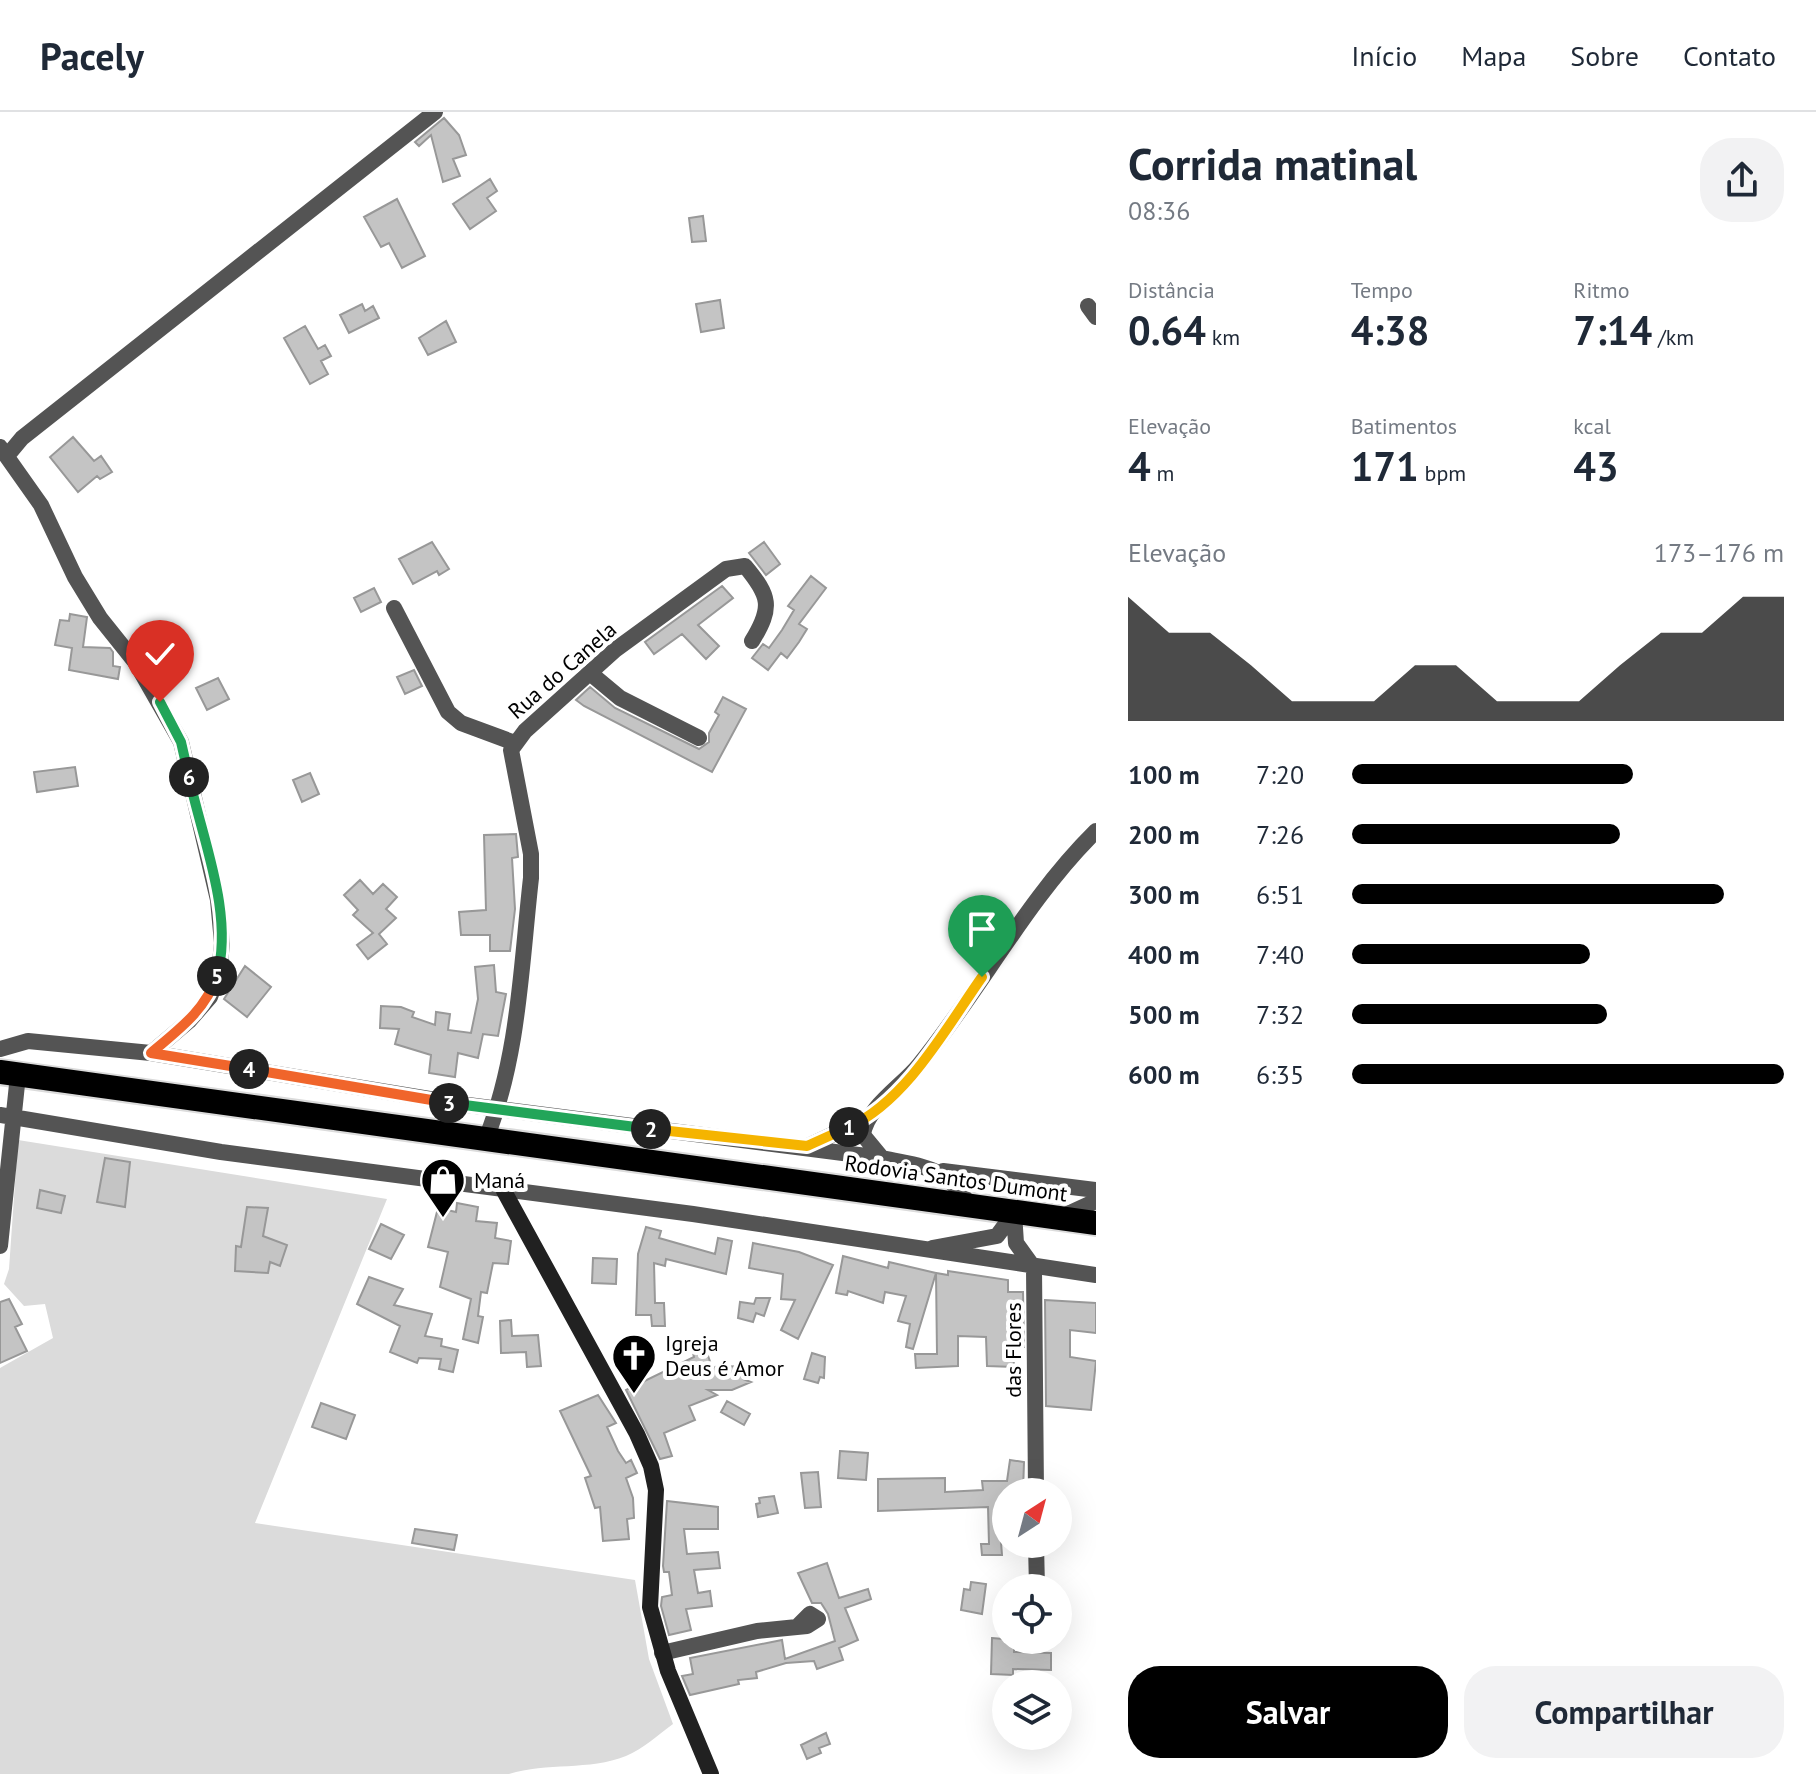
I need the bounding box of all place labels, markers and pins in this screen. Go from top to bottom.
pin [126,620,194,702]
pin: 6 [169,757,209,797]
pin [948,895,1016,977]
pin: 5 [197,956,237,996]
pin: 4 [229,1049,269,1089]
pin: 3 [429,1083,469,1123]
pin: 1 [829,1107,869,1147]
pin: 2 [631,1109,671,1149]
shop icon: Maná [419,1156,467,1219]
place label: Maná [474,1166,525,1194]
place label: Igreja Deus é Amor [665,1329,784,1382]
church icon: Igreja Deus é Amor [610,1332,658,1395]

